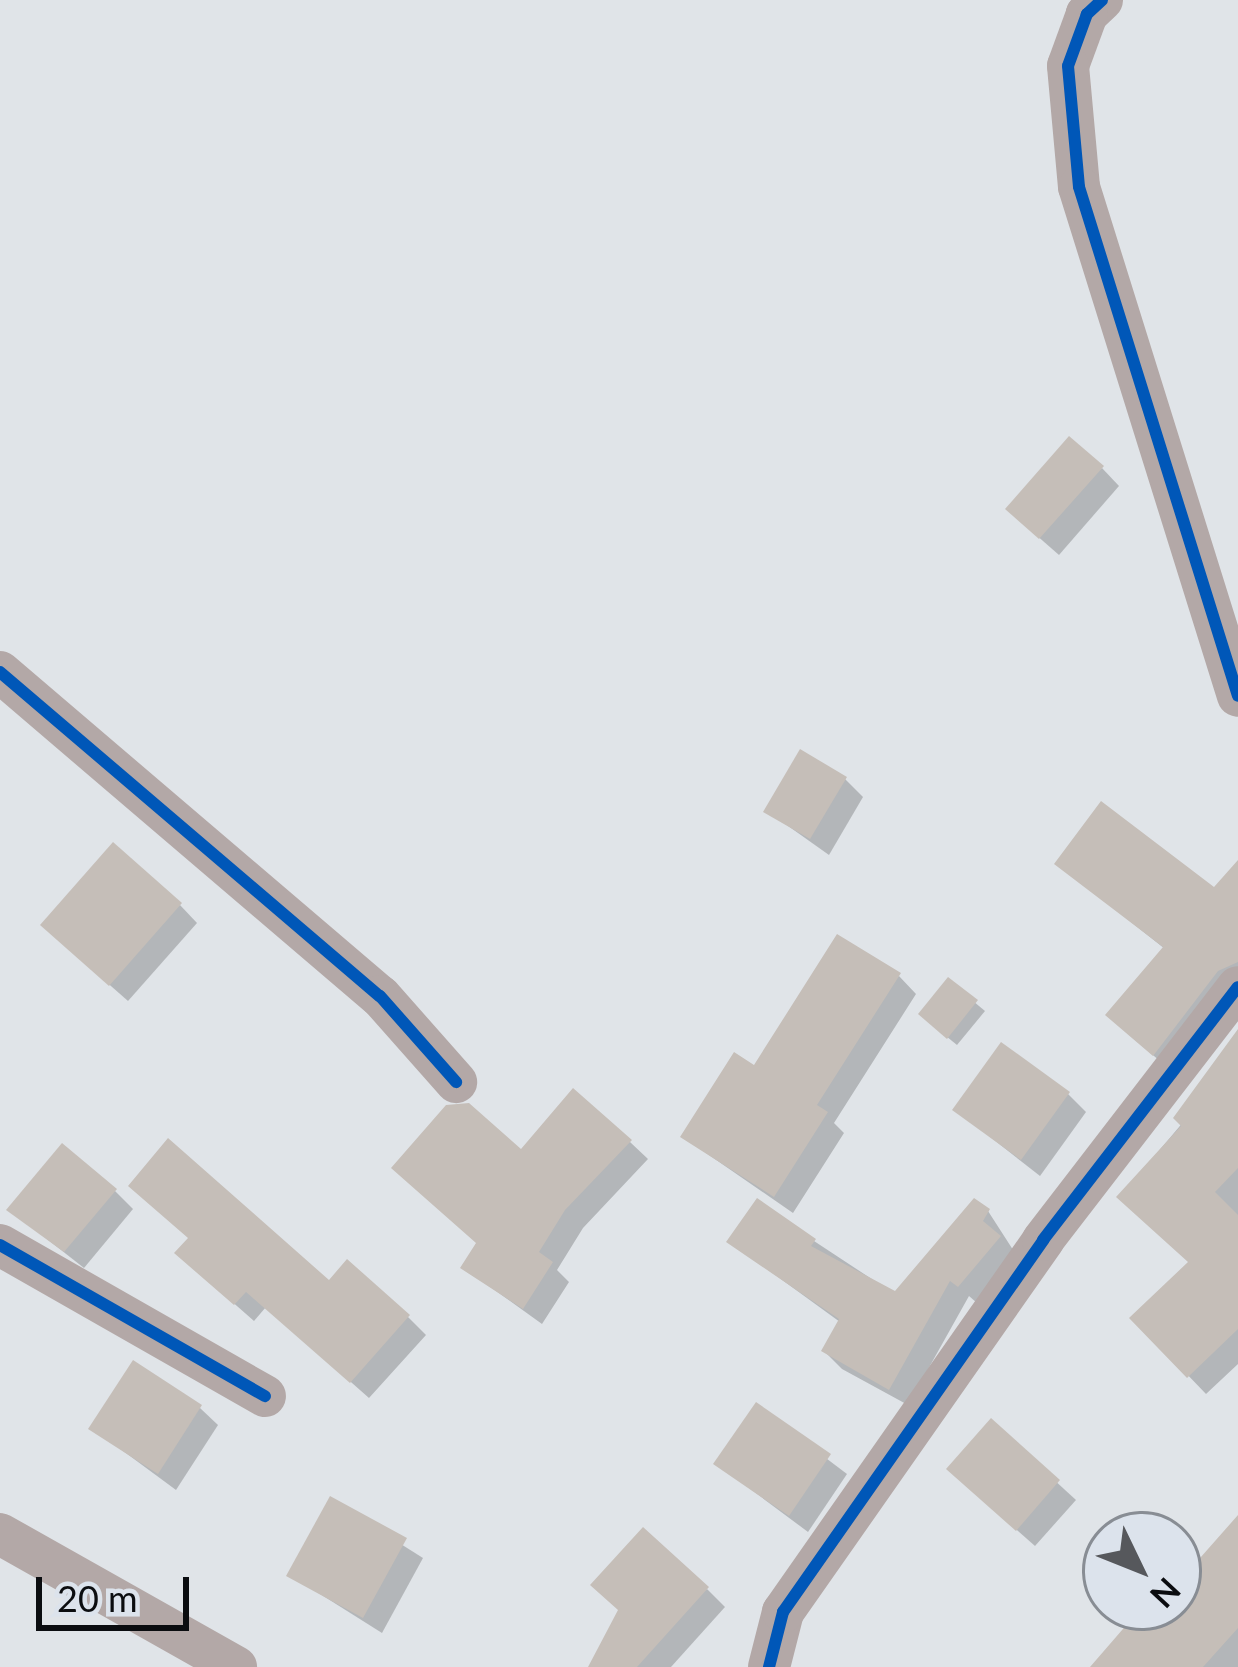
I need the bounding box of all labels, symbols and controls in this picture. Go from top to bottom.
north arrow [1082,1511,1202,1631]
scale bar [42,1553,195,1627]
text: N [1143,1571,1189,1616]
text: 20 m [57,1576,138,1620]

